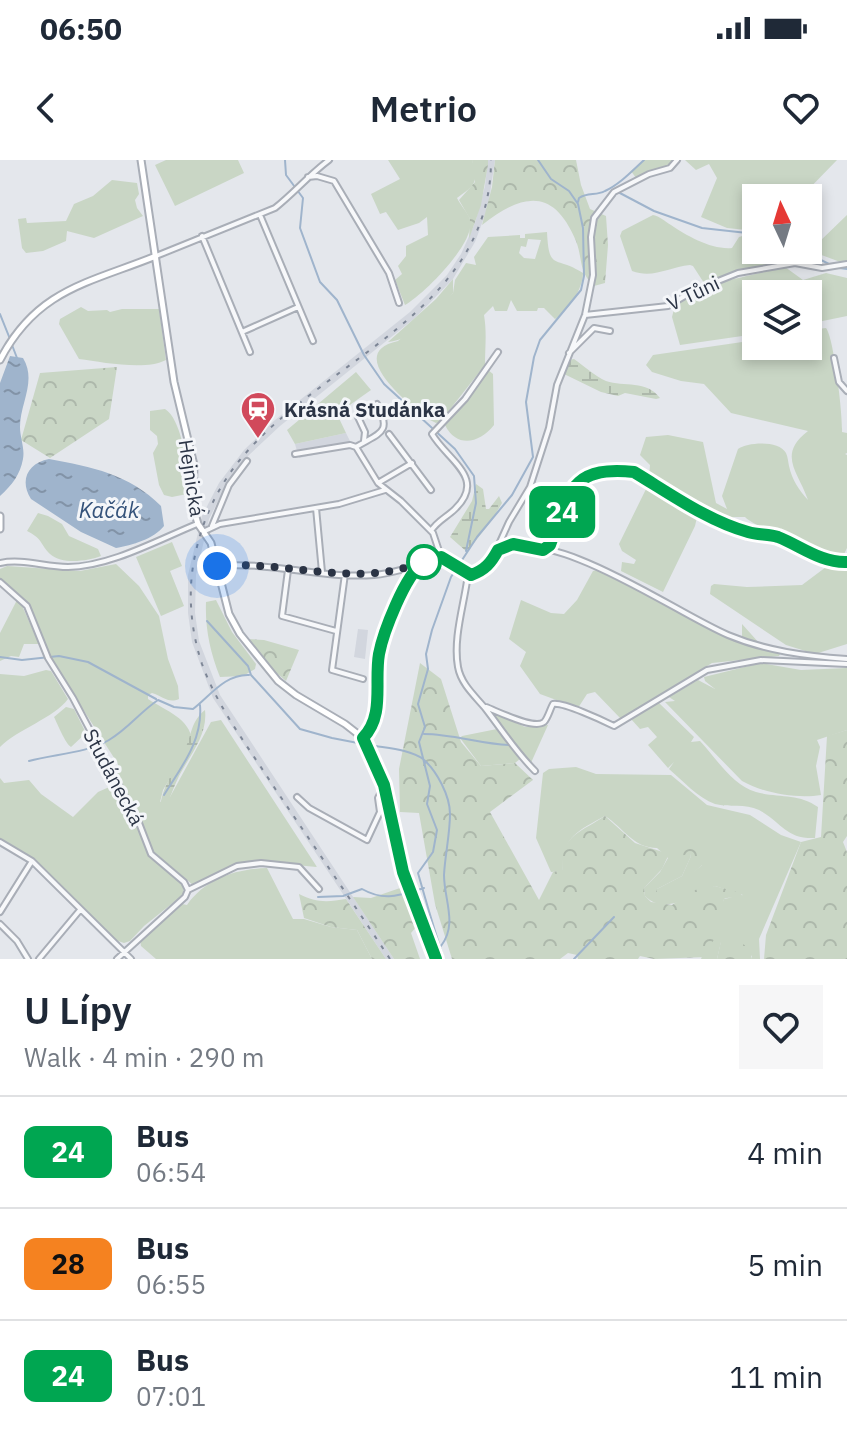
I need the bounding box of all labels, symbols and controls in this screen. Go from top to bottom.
text: 06:50 [40,9,122,48]
text: Metrio [370,85,477,132]
icon: back [24,86,68,130]
icon: heart [779,86,823,130]
north arrow [742,184,822,264]
map controls [742,184,822,360]
street label: V Tůni [662,269,724,317]
button: layers [742,280,822,360]
station icon: Krásná Studánka [239,390,277,440]
place label: Krásná Studánka [284,396,445,423]
street label: Hejnická [173,438,211,519]
line badge: 24 [526,486,598,538]
text: 24 [545,493,579,530]
water label: Kačák [79,495,140,524]
unlabelled marker [407,545,441,579]
your location [197,546,237,586]
street label: Studánecká [77,724,151,830]
text: U Lípy [24,985,132,1034]
button: heart [739,985,823,1069]
text: Walk · 4 min · 290 m [24,1040,264,1074]
text: Bus [136,1116,189,1155]
text: 24 [51,1133,85,1170]
text: 4 min [747,1133,823,1172]
text: 06:54 [136,1155,206,1189]
text: Bus [136,1228,189,1267]
text: 28 [51,1245,85,1282]
text: 5 min [747,1245,823,1284]
text: 06:55 [136,1267,206,1301]
text: Bus [136,1340,189,1379]
text: 24 [51,1357,85,1394]
text: 11 min [729,1357,823,1396]
text: 07:01 [136,1379,206,1413]

